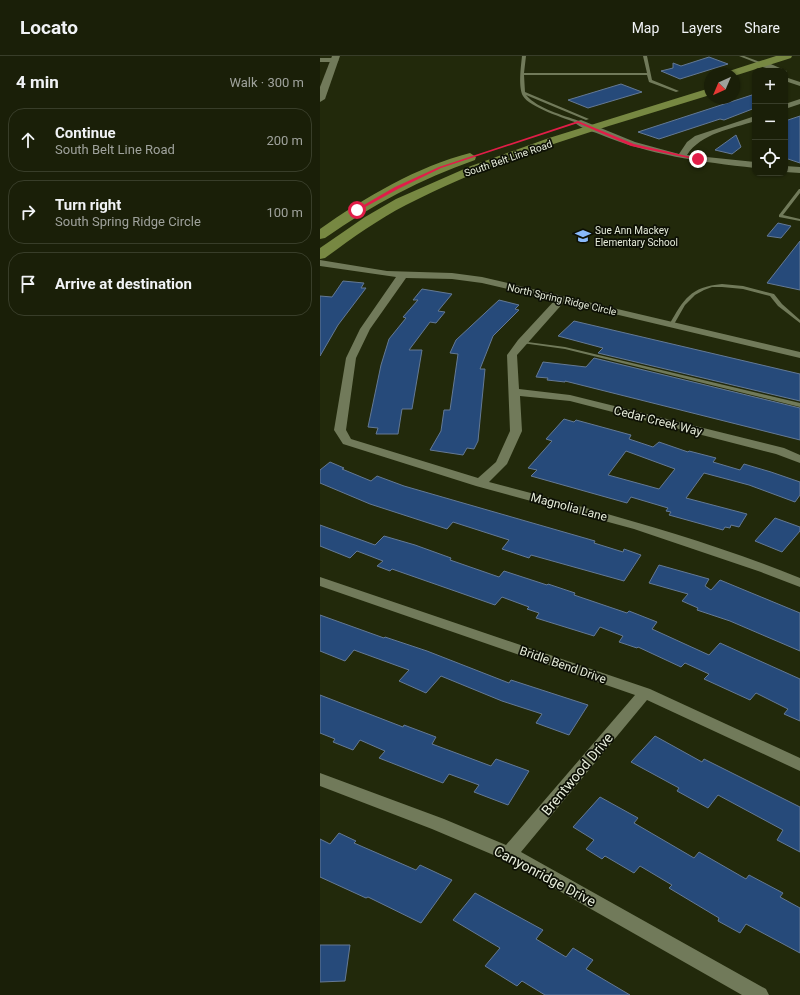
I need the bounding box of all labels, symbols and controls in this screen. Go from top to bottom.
text: Locato [20,16,78,39]
text: Map [632,20,659,36]
text: Layers [681,20,722,36]
text: Share [744,20,780,36]
north arrow [704,68,740,104]
map controls [752,68,788,176]
button: + [752,68,788,104]
text: 4 min [16,72,59,92]
text: Walk · 300 m [229,75,304,90]
button: − [752,104,788,140]
text: Continue [55,124,116,142]
icon: ahead [17,129,39,151]
text: 200 m [266,133,303,148]
street label: South Belt Line Road [463,138,554,179]
button: locate [752,140,788,176]
text: South Belt Line Road [55,142,175,157]
route end [689,150,707,168]
text: Turn right [55,196,121,214]
icon: right [17,201,39,223]
route start [348,201,366,219]
text: 100 m [266,205,303,220]
text: South Spring Ridge Circle [55,214,201,229]
place label: Sue Ann Mackey Elementary School [595,225,678,248]
school or university icon: Sue Ann Mackey Elementary School [574,227,592,245]
icon: arrive [17,273,39,295]
text: Arrive at destination [55,275,192,293]
street label: North Spring Ridge Circle [506,282,617,317]
street label: Cedar Creek Way [612,403,704,439]
street label: Magnolia Lane [529,490,609,524]
street label: Bridle Bend Drive [518,644,608,686]
street label: Brentwood Drive [538,730,616,818]
street label: Canyonridge Drive [491,842,599,910]

